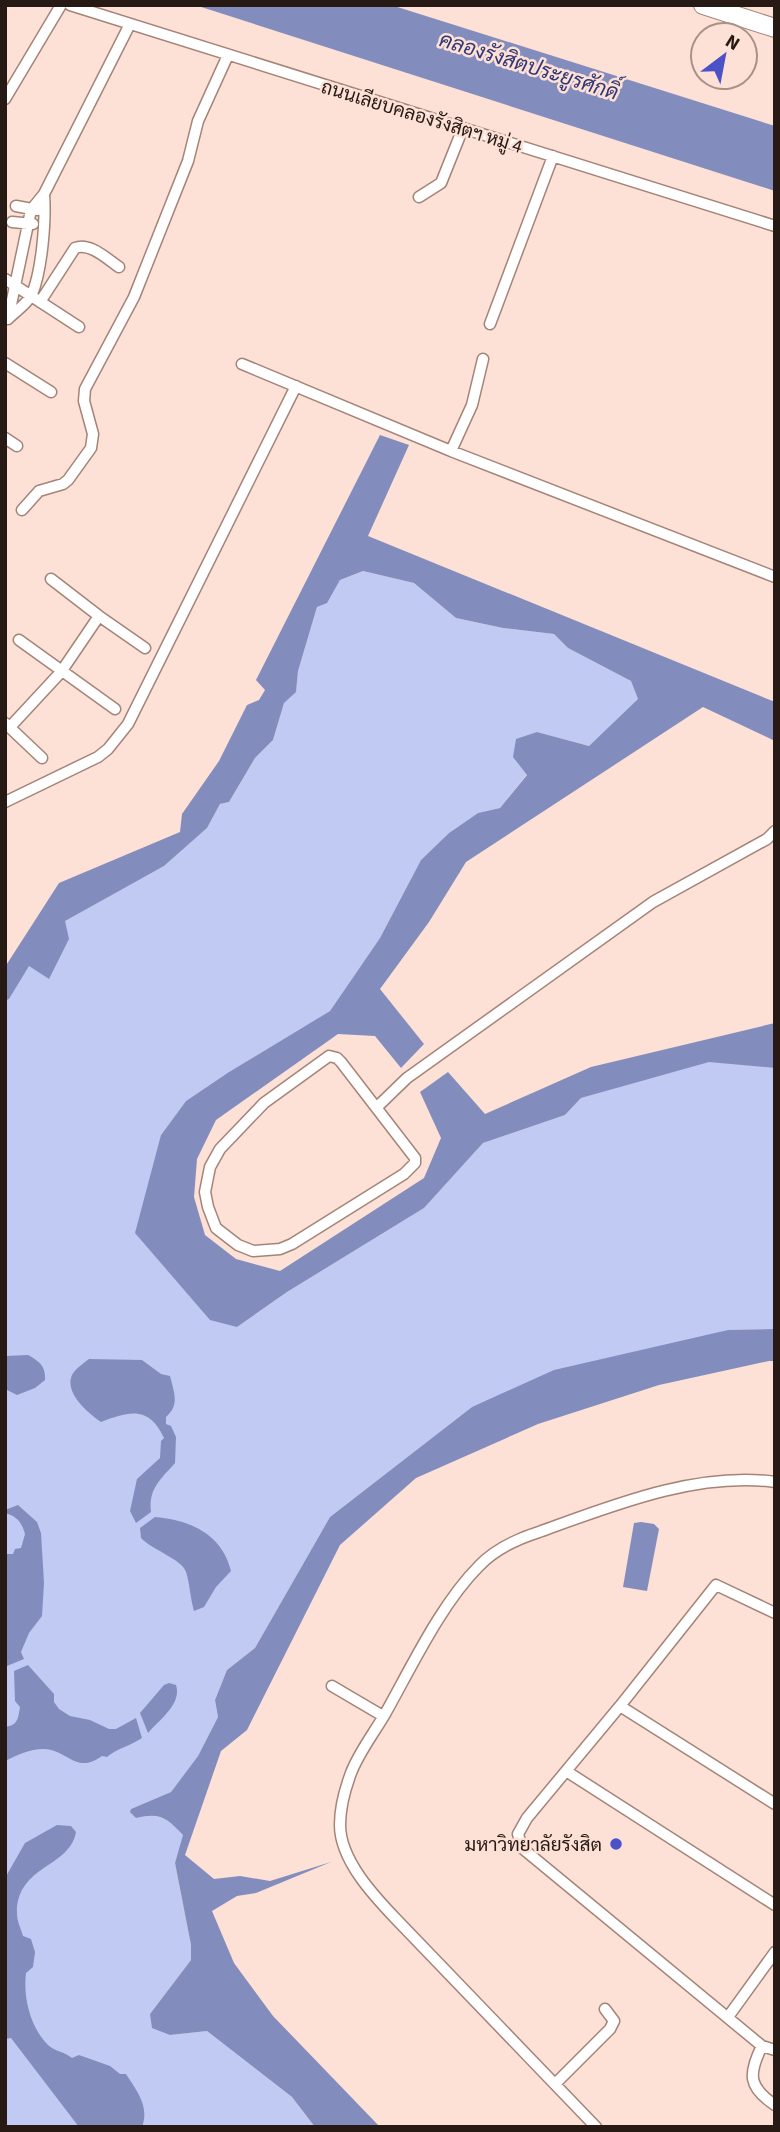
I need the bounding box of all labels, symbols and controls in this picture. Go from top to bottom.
water label: คลองรังสิตประยูรศักดิ์ [436,20,627,109]
north arrow [689,21,759,91]
text: N [720,28,745,58]
street label: ถนนเลียบคลองรังสิตฯ หมู่ 4 [318,74,525,161]
place label: มหาวิทยาลัยรังสิต [464,1832,602,1859]
marker: มหาวิทยาลัยรังสิต [608,1836,624,1852]

